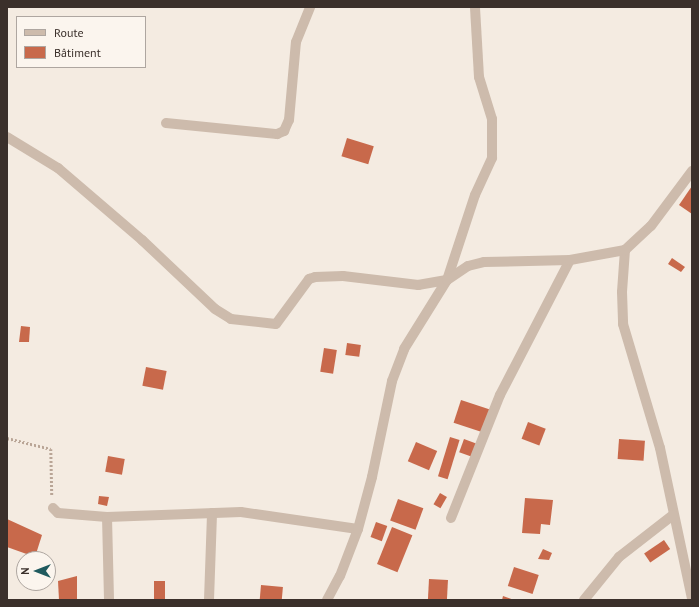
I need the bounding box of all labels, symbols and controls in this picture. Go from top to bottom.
legend [16,16,146,68]
text: Route [54,25,84,40]
text: Bâtiment [54,45,101,60]
north arrow [16,551,56,591]
text: N [18,567,32,575]

